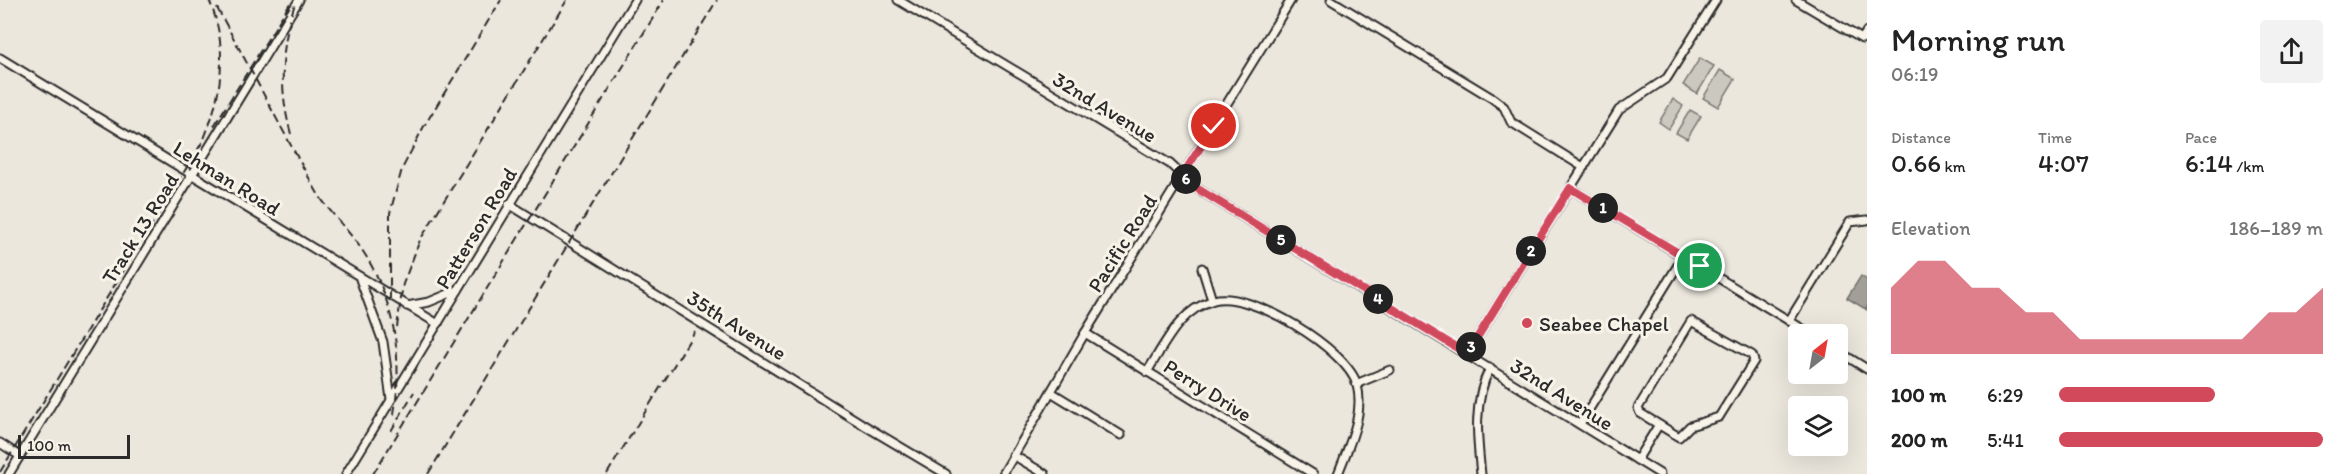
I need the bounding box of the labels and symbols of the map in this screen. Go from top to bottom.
street label: 32nd Avenue [1048,66,1162,148]
pin [1188,100,1239,151]
street label: Lehman Road [169,135,286,221]
street label: Patterson Road [430,162,522,293]
pin: 6 [1171,164,1201,194]
street label: Track 13 Road [96,168,184,288]
street label: Pacific Road [1082,189,1162,297]
pin: 1 [1588,193,1618,223]
pin: 5 [1266,225,1296,255]
pin: 2 [1516,236,1546,266]
pin [1674,240,1725,291]
pin: 4 [1363,284,1393,314]
street label: 35th Avenue [683,285,791,365]
place label: Seabee Chapel [1539,311,1669,336]
marker: Seabee Chapel [1520,316,1534,330]
north arrow [1788,324,1848,384]
pin: 3 [1456,332,1486,362]
street label: 32nd Avenue [1506,352,1618,436]
street label: Perry Drive [1159,353,1257,427]
scale bar [18,432,130,460]

